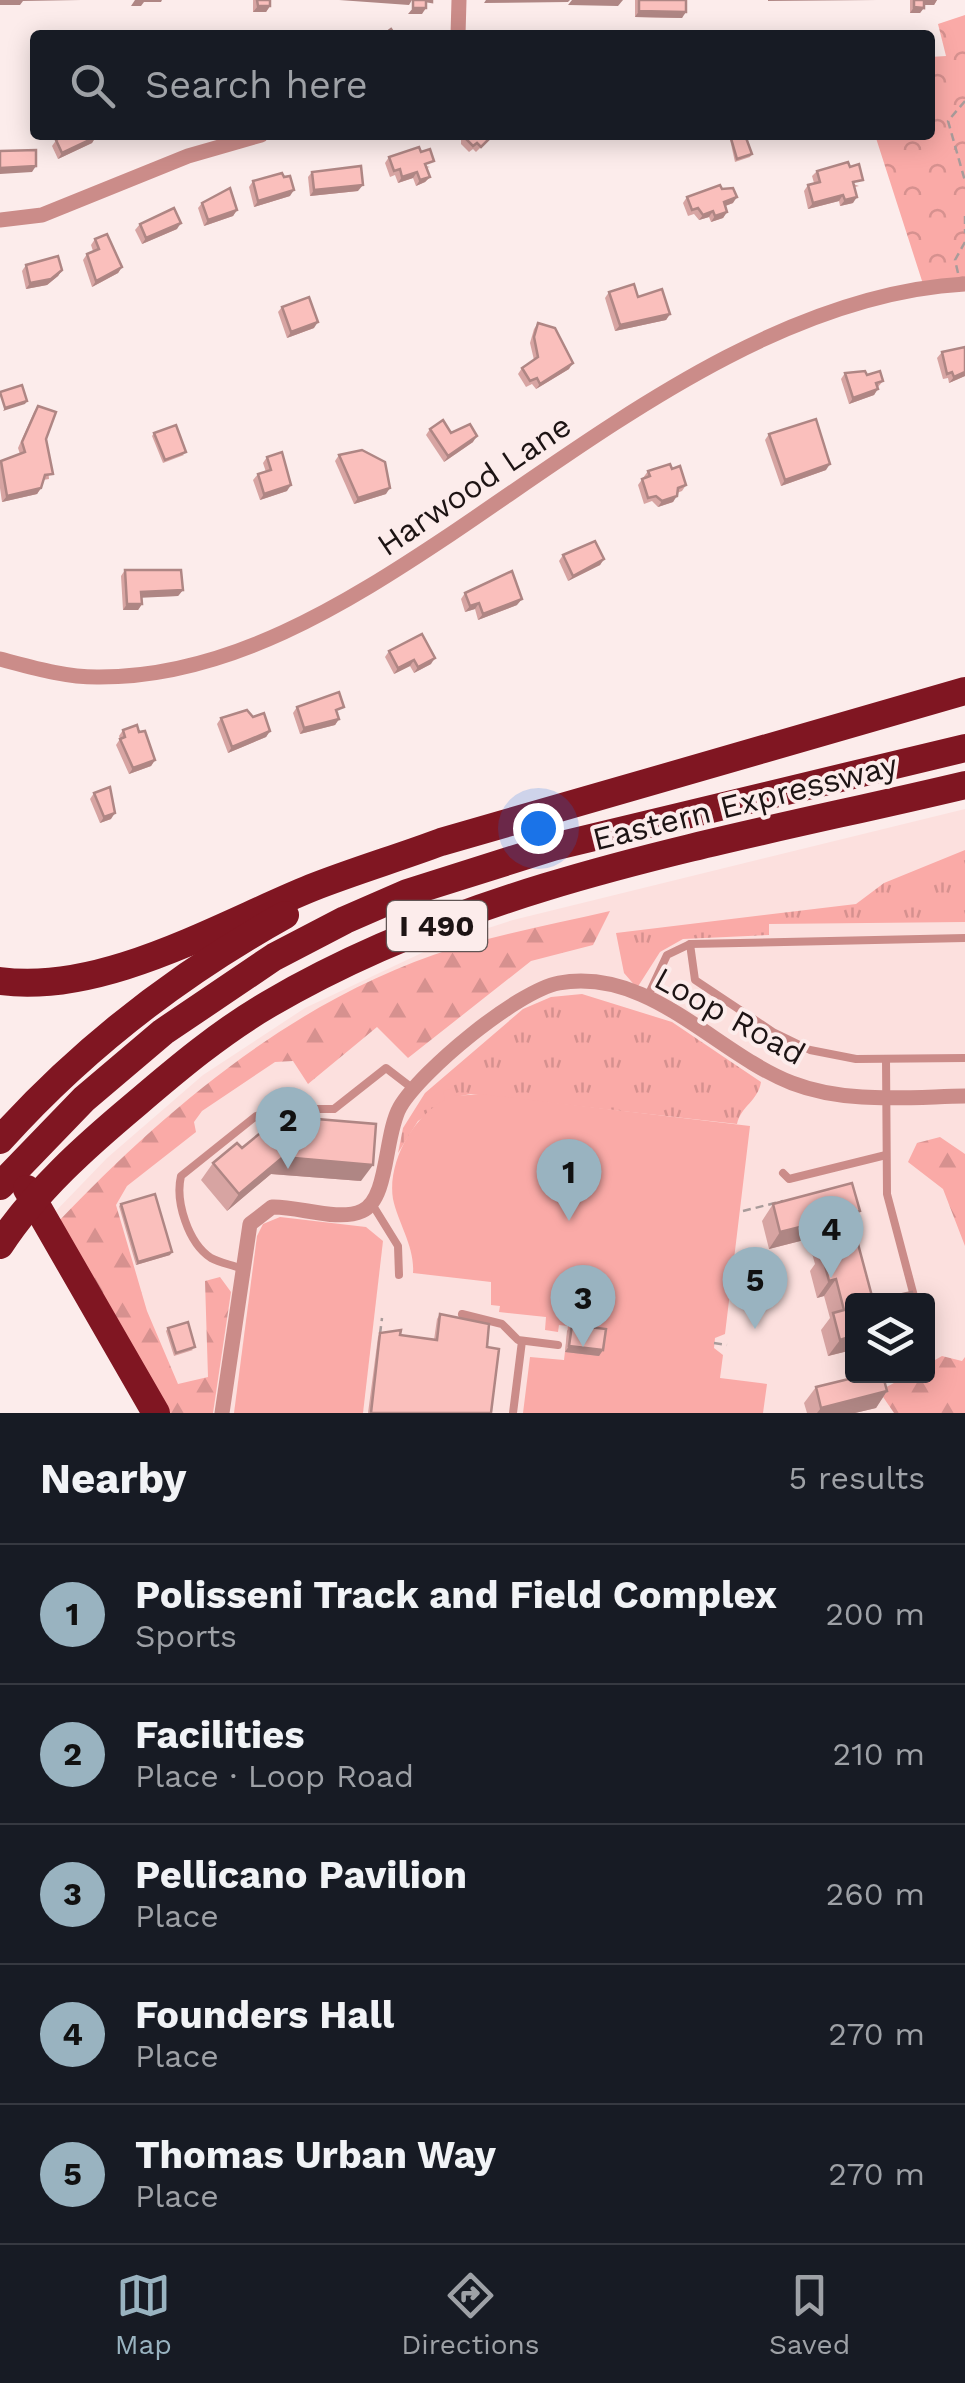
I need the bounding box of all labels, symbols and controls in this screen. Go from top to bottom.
search box [30,30,935,140]
icon: search [65,58,120,113]
text: Search here [145,63,368,107]
street label: Harwood Lane [370,406,578,564]
street label: Eastern Expressway [589,746,902,858]
your location [513,803,564,854]
road number: I 490 [387,901,487,951]
street label: Loop Road [648,959,812,1073]
pin: 2 [256,1086,320,1169]
pin: 1 [536,1138,602,1221]
pin: 4 [798,1196,864,1278]
pin: 5 [722,1246,788,1329]
pin: 3 [550,1264,616,1347]
map controls [845,1293,935,1383]
button: layers [845,1293,935,1383]
text: Nearby [40,1454,187,1503]
text: 5 results [788,1459,925,1497]
text: Polisseni Track and Field Complex [135,1573,777,1617]
text: 1 [66,1595,79,1633]
text: 200 m [825,1595,925,1633]
text: Sports [135,1617,237,1655]
text: Facilities [135,1713,304,1757]
text: 2 [63,1735,82,1773]
text: 210 m [833,1735,925,1773]
text: Place · Loop Road [135,1757,414,1795]
text: Pellicano Pavilion [135,1853,467,1897]
text: 3 [63,1875,82,1913]
text: 260 m [826,1875,925,1913]
text: Place [135,1897,219,1935]
text: Founders Hall [135,1993,394,2037]
text: 4 [62,2015,83,2053]
text: 270 m [828,2015,925,2053]
text: Place [135,2037,219,2075]
text: Thomas Urban Way [135,2133,496,2177]
text: 5 [63,2155,82,2193]
text: 270 m [828,2155,925,2193]
text: Place [135,2177,219,2215]
tab: Map [115,2268,172,2361]
tab: Directions [401,2268,540,2361]
tab: Saved [769,2268,850,2361]

